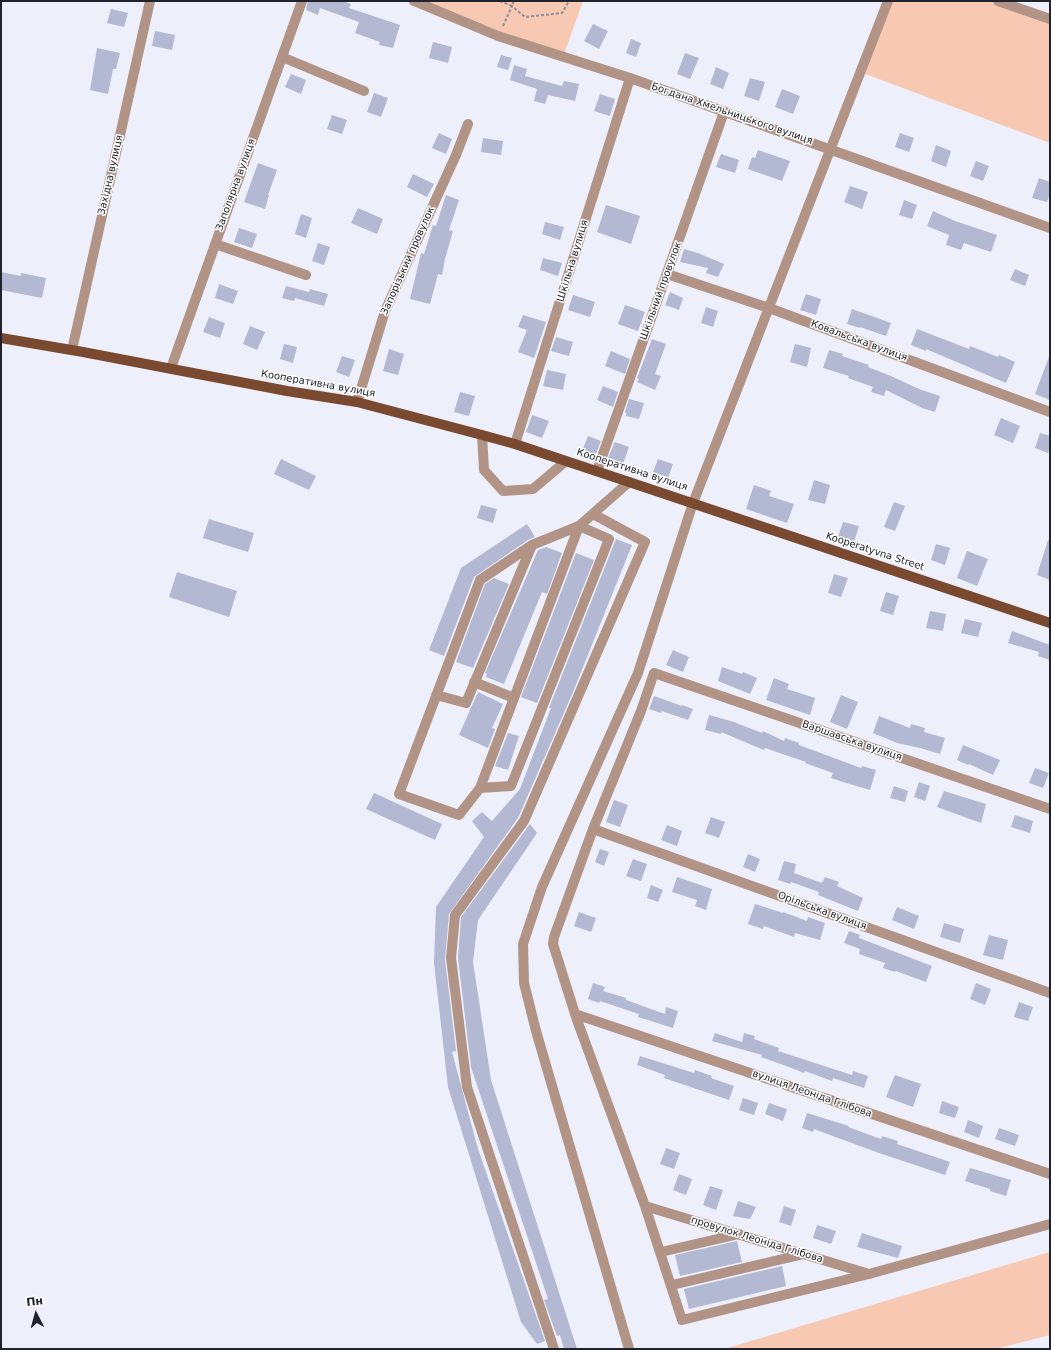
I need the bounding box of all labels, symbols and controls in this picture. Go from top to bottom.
street label: Богдана Хмельницького вулиця [650,81,814,147]
street label: Західна вулиця [96,134,126,216]
street label: Заполярна вулиця [214,137,258,233]
street label: Запорізький провулок [379,205,437,317]
street label: Шкільна вулиця [555,219,591,303]
street label: Шкільний провулок [638,240,684,342]
street label: Ковальська вулиця [809,318,909,364]
street label: Кооперативна вулиця [260,368,376,400]
street label: Кооперативна вулиця [575,446,689,494]
street label: Kooperatyvna Street [824,530,926,574]
street label: Варшавська вулиця [801,718,903,764]
street label: Орільська вулиця [776,889,868,933]
street label: вулиця Леоніда Глібова [751,1068,873,1120]
street label: провулок Леоніда Глібова [690,1214,824,1266]
north arrow [16,1294,56,1334]
text: Пн [26,1294,44,1309]

